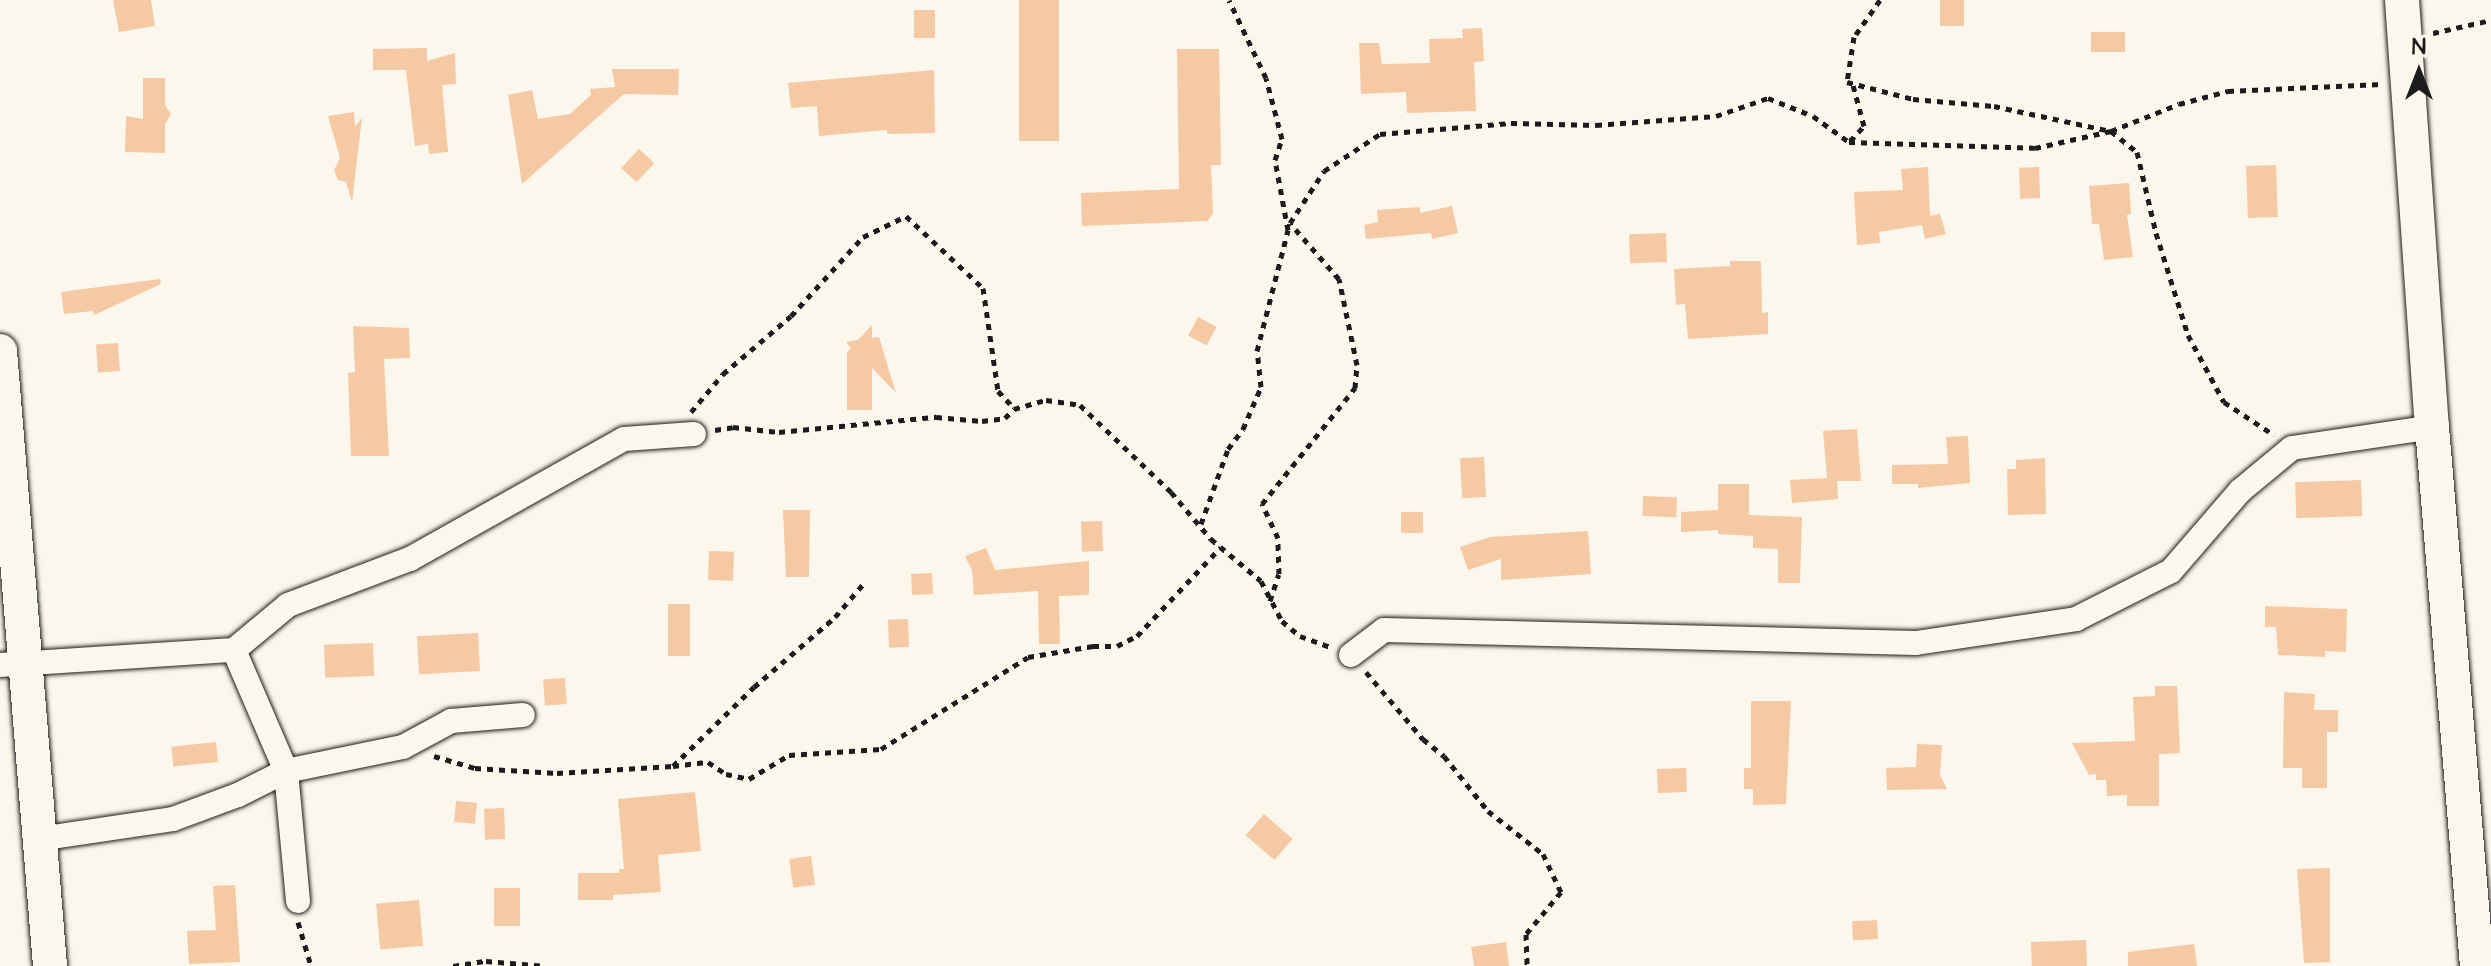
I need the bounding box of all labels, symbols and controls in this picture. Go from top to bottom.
north arrow [2379,32,2459,112]
text: N [2412,32,2426,63]

